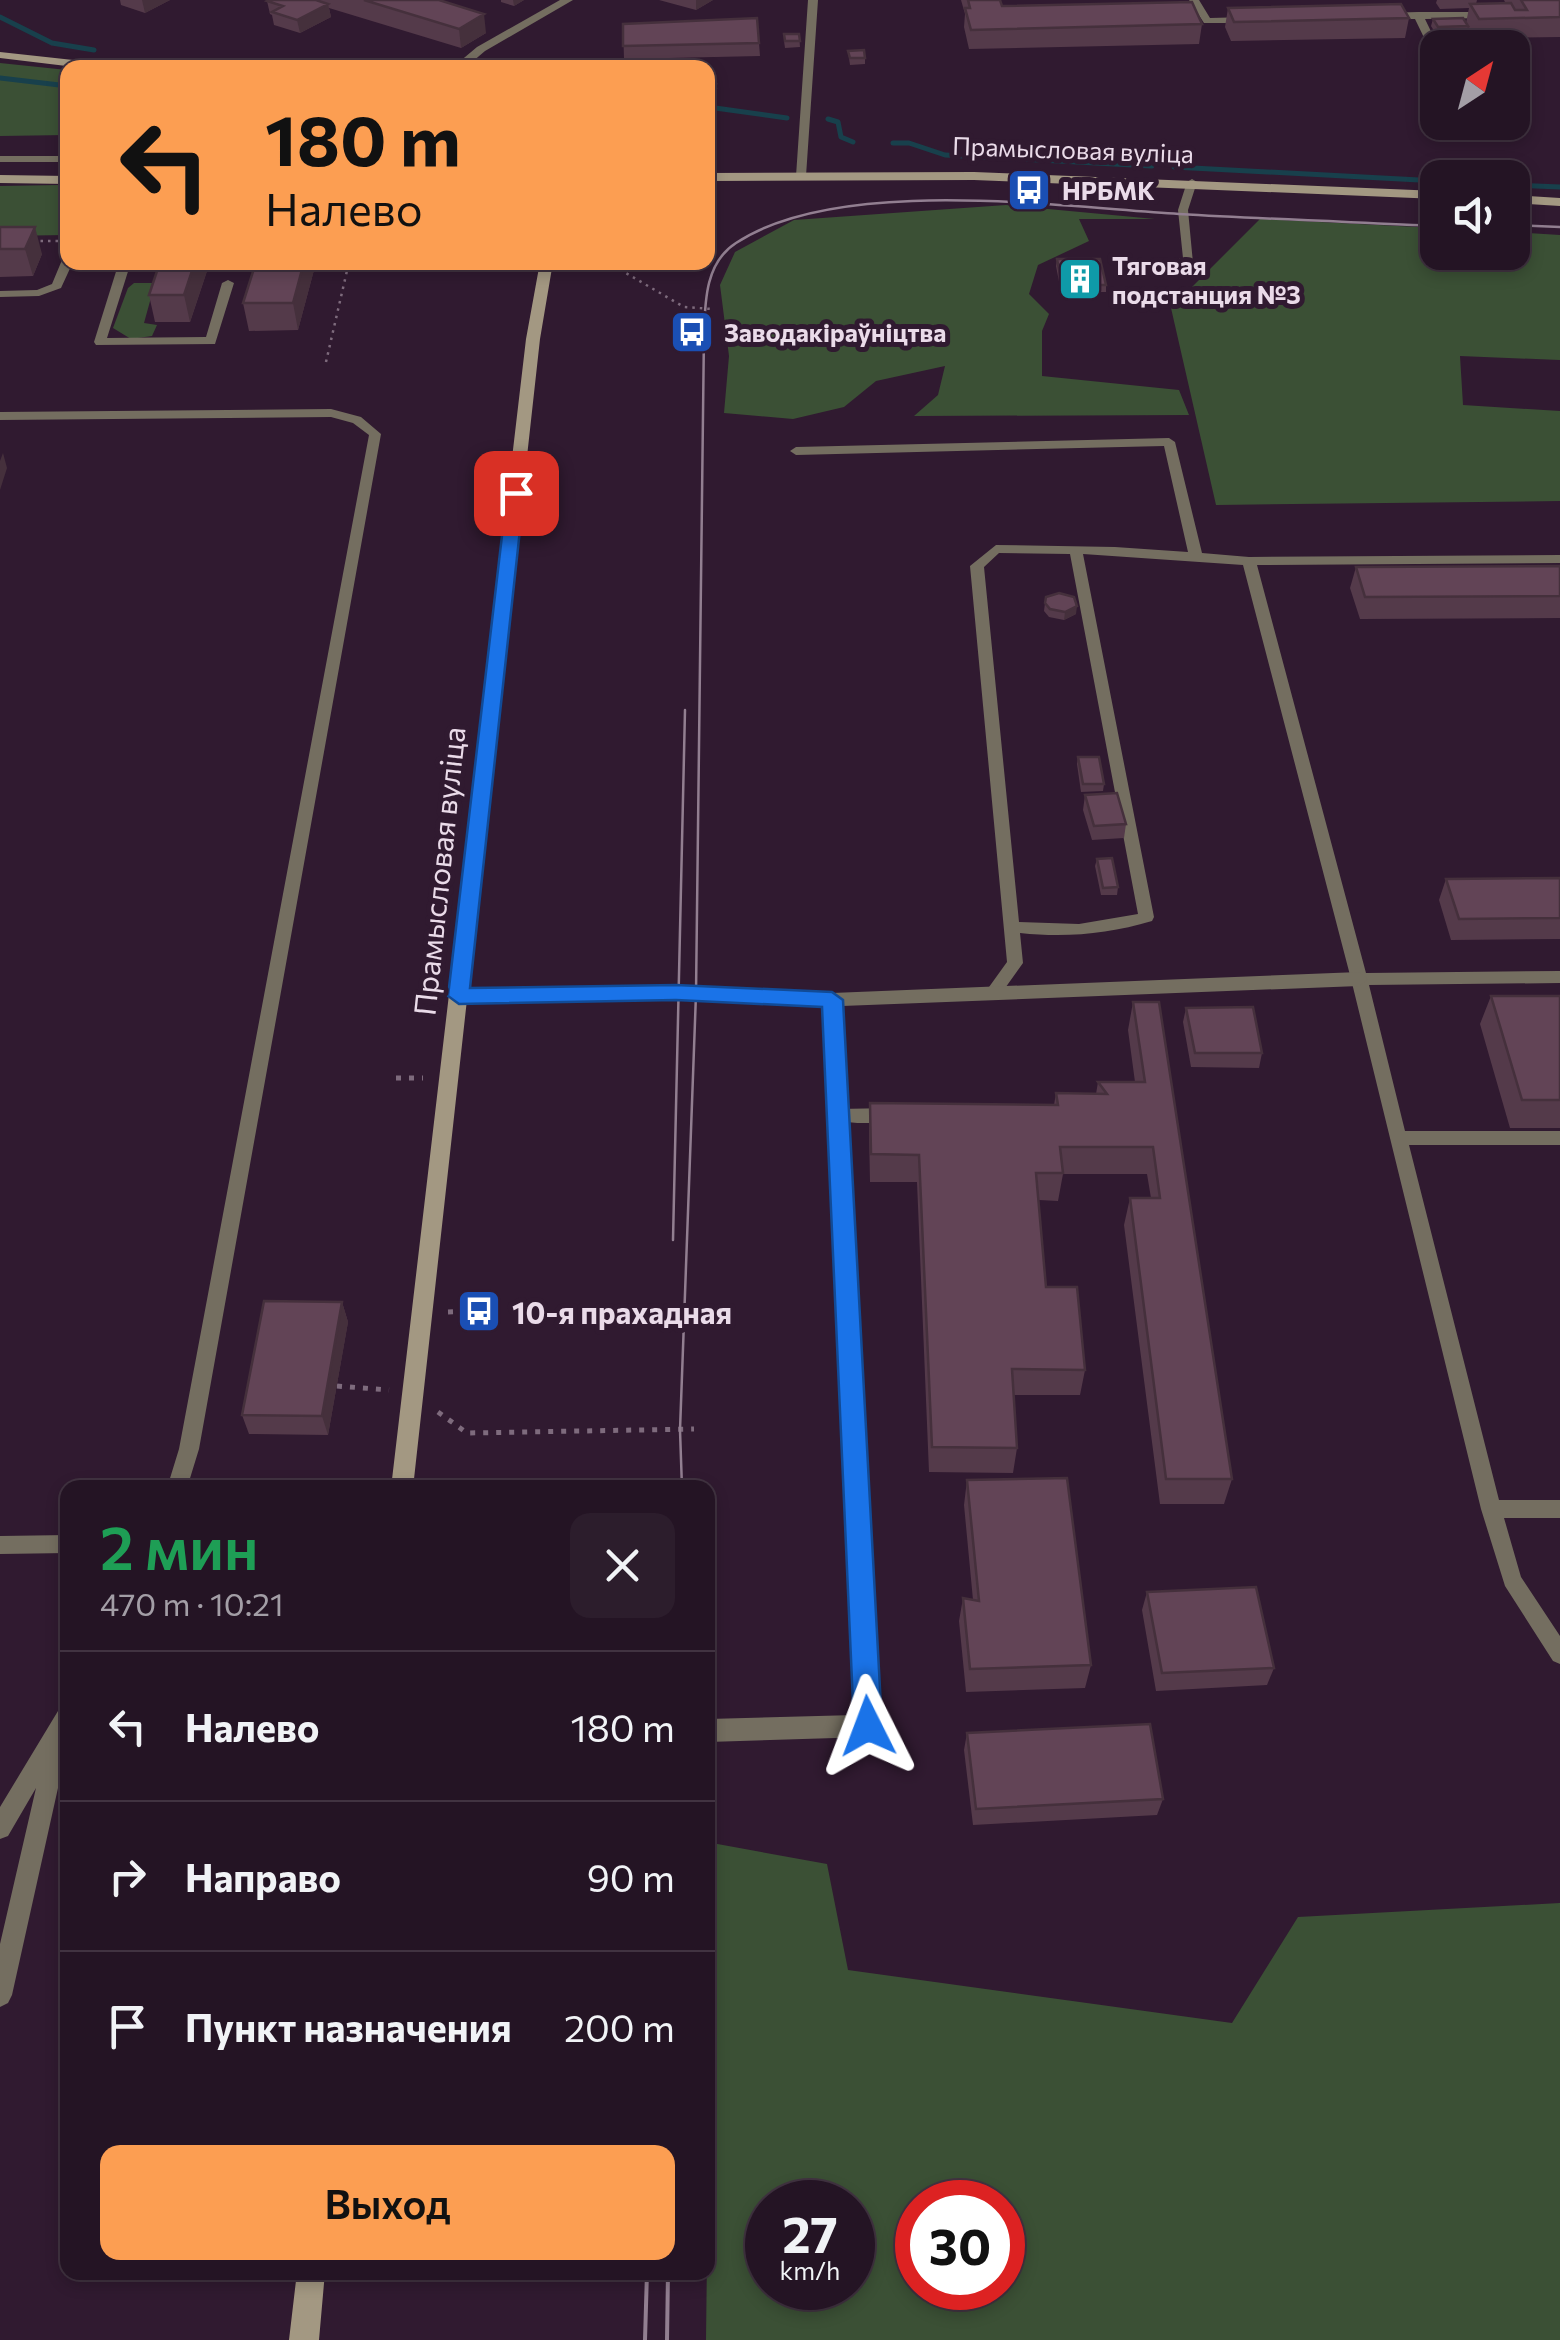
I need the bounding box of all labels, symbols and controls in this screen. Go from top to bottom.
north arrow [1420,30,1530,140]
map controls [1420,30,1530,270]
text: 180 m [265,95,461,180]
icon: left [100,100,230,230]
street label: Прамысловая вуліца [952,130,1194,168]
button: sound [1420,160,1530,270]
bus stop icon: НРБМК [1006,167,1052,213]
place label: НРБМК [1062,175,1155,205]
text: Налево [265,180,423,235]
place label: Тяговая подстанция №3 [1112,250,1301,309]
building icon: Тяговая подстанция №3 [1057,256,1103,302]
bus stop icon: Заводакіраўніцтва [669,309,715,355]
place label: Заводакіраўніцтва [724,317,946,347]
pin [474,451,559,536]
icon: arrive [489,466,544,521]
street label: Прамысловая вуліца [404,725,472,1017]
bus stop icon: 10-я прахадная [456,1288,502,1334]
place label: 10-я прахадная [512,1293,732,1330]
text: 2 мин [100,1509,259,1582]
button: close [570,1513,675,1618]
text: 470 m · 10:21 [100,1583,284,1623]
position arrow [816,1674,920,1778]
icon: left [100,1699,155,1754]
text: Налево [185,1703,319,1750]
text: 180 m [570,1703,675,1750]
icon: right [100,1849,155,1904]
text: Направо [185,1853,341,1900]
text: 90 m [587,1853,675,1900]
icon: arrive [100,1999,155,2054]
text: Пункт назначения [185,2003,512,2050]
text: 200 m [564,2003,675,2050]
button: Выход [100,2145,675,2260]
speed limit sign: 30 [895,2180,1025,2310]
text: 27 [782,2202,838,2263]
text: km/h [780,2255,840,2285]

